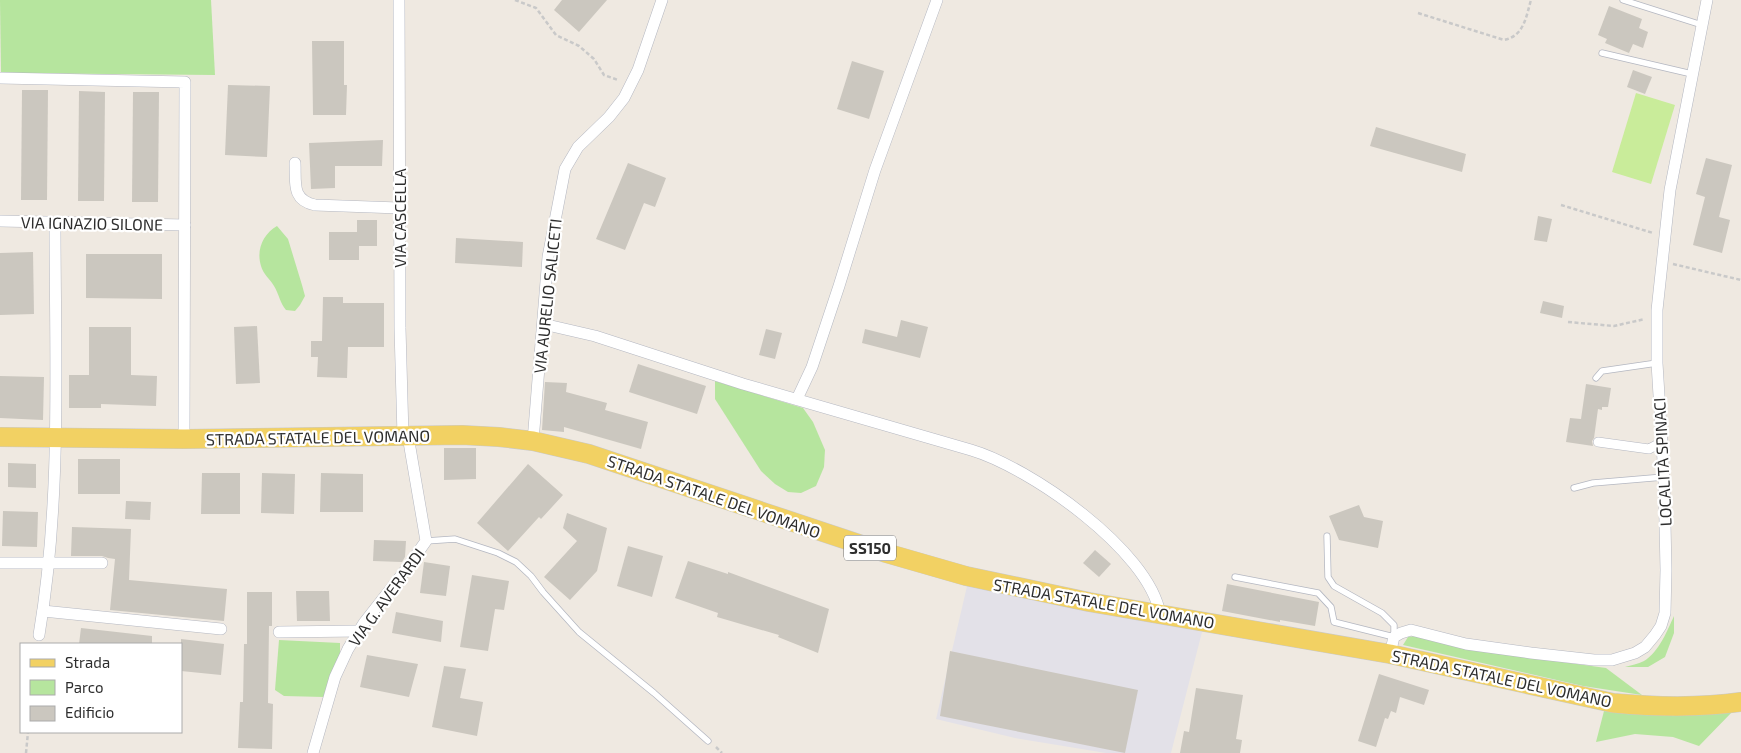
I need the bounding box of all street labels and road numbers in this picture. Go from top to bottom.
street label: VIA CASCELLA [390,168,409,268]
street label: VIA IGNAZIO SILONE [21,212,163,234]
street label: VIA AURELIO SALICETI [529,218,565,374]
street label: LOCALITÀ SPINACI [1649,397,1675,527]
street label: STRADA STATALE DEL VOMANO [206,426,430,448]
street label: STRADA STATALE DEL VOMANO [605,451,823,541]
road number: SS150 [844,536,896,560]
street label: VIA G. AVERARDI [344,544,428,650]
street label: STRADA STATALE DEL VOMANO [992,574,1216,632]
street label: STRADA STATALE DEL VOMANO [1390,645,1614,711]

